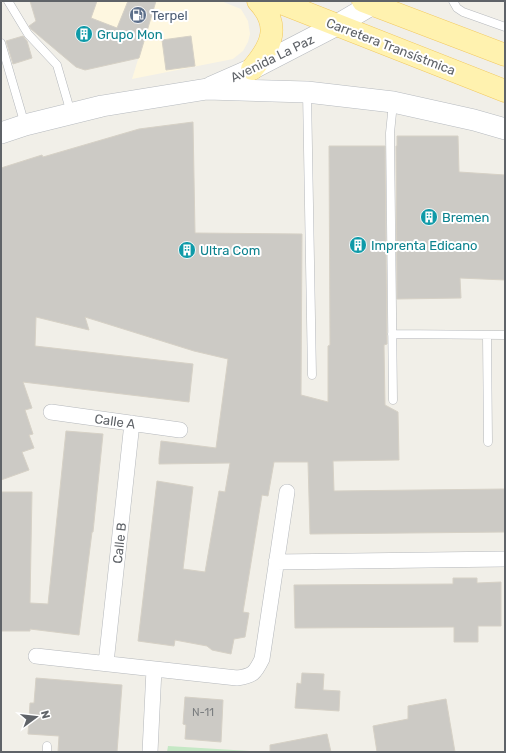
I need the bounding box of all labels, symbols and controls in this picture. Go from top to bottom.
fuel station icon: Terpel [128,5,148,25]
place label: Terpel [151,8,188,23]
street label: Carretera Transístmica [324,15,457,78]
building icon: Grupo Mon [74,24,94,44]
place label: Grupo Mon [97,27,163,42]
street label: Avenida La Paz [228,32,317,85]
building icon: Bremen [419,207,439,227]
place label: Bremen [442,210,490,225]
building icon: Imprenta Edicano [348,235,368,255]
place label: Imprenta Edicano [371,238,478,253]
building icon: Ultra Com [177,240,197,260]
place label: Ultra Com [200,243,260,258]
street label: Calle A [94,411,137,432]
street label: Calle B [110,522,129,564]
north arrow [16,697,56,737]
house number: N-11 [192,706,214,719]
text: N [38,709,53,720]

